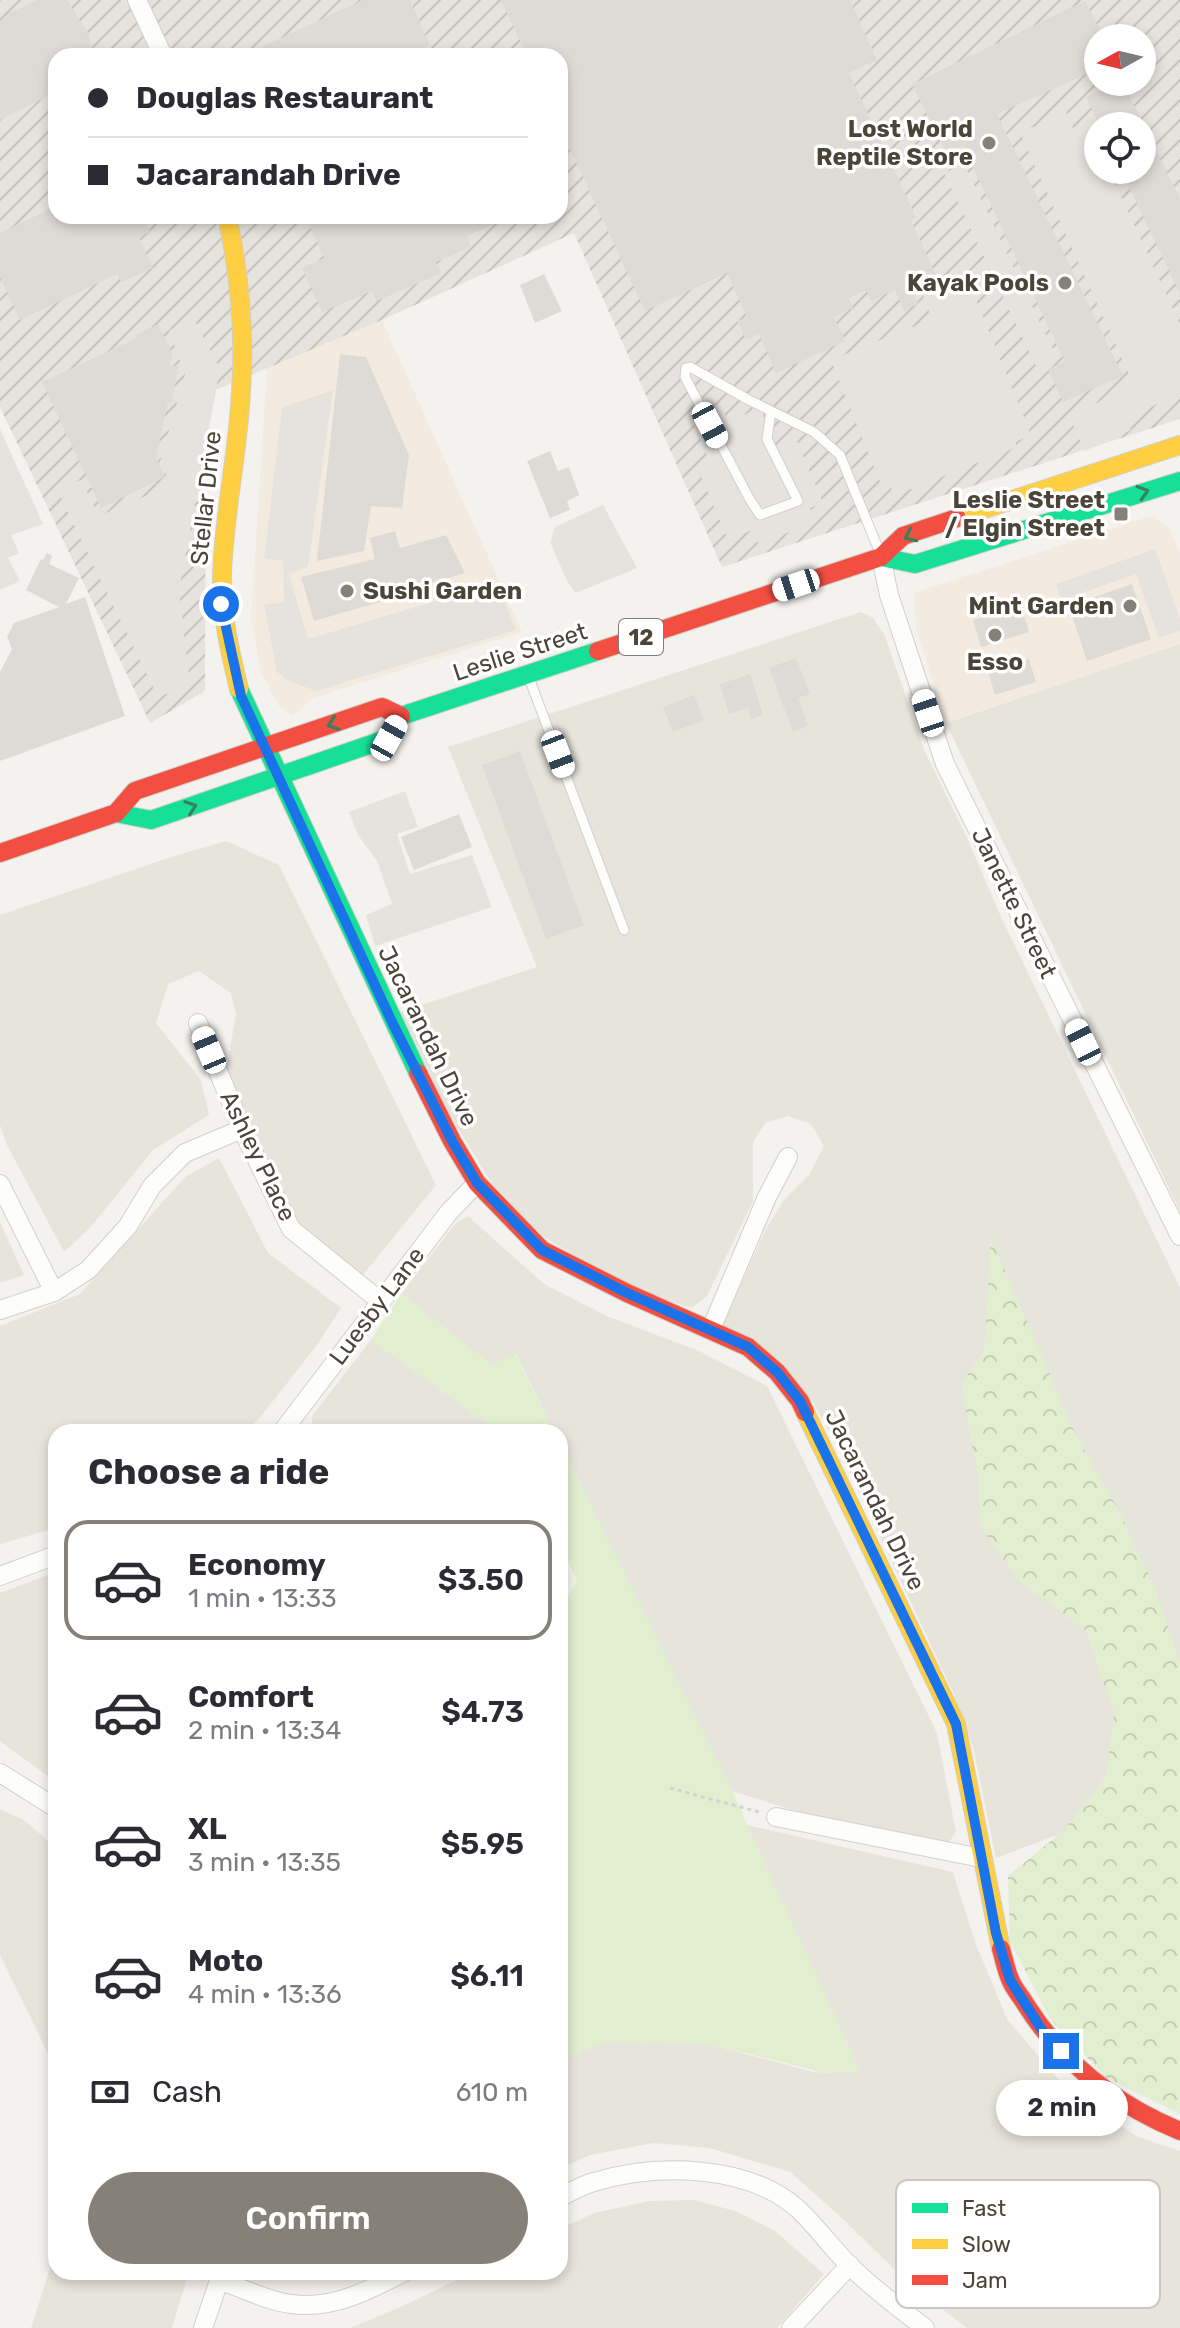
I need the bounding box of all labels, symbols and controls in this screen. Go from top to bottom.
north arrow [1084,24,1156,96]
map controls [1084,24,1156,184]
text: Douglas Restaurant [136,80,433,116]
button: locate [1084,112,1156,184]
place label: Lost World Reptile Store [816,115,973,171]
marker: Lost World Reptile Store [980,134,998,152]
text: Jacarandah Drive [136,157,401,193]
place label: Kayak Pools [907,269,1049,297]
marker: Kayak Pools [1056,274,1074,292]
car [688,398,732,452]
street label: Stellar Drive [185,429,227,567]
one-way arrow [1136,485,1150,501]
place label: Leslie Street / Elgin Street [945,486,1105,542]
marker: Leslie Street / Elgin Street [1112,505,1130,523]
one-way arrow [904,526,918,542]
car [769,566,823,604]
place label: Sushi Garden [363,577,522,605]
marker: Sushi Garden [338,582,356,600]
route start [203,586,239,622]
place label: Mint Garden [969,592,1114,620]
marker: Mint Garden [1121,597,1139,615]
street label: Leslie Street [449,617,591,687]
road number: 12 [619,619,663,655]
marker: Esso [986,626,1004,644]
place label: Esso [967,648,1023,676]
car [909,686,947,740]
car [367,711,411,765]
one-way arrow [327,714,341,730]
car [538,727,578,781]
one-way arrow [183,800,197,816]
street label: Janette Street [966,823,1062,983]
street label: Jacarandah Drive [372,941,484,1131]
car [1062,1015,1104,1069]
car [189,1023,229,1077]
street label: Ashley Place [214,1086,302,1226]
street label: Luesby Lane [324,1242,430,1370]
street label: Jacarandah Drive [819,1405,931,1595]
text: Choose a ride [88,1450,329,1493]
icon: car [92,1544,164,1616]
text: Economy [188,1547,326,1583]
text: $3.50 [438,1562,524,1598]
text: 1 min · 13:33 [188,1583,337,1614]
icon: car [92,1676,164,1748]
text: Comfort [188,1679,314,1715]
text: $4.73 [441,1694,524,1730]
text: 2 min · 13:34 [188,1715,341,1746]
icon: car [92,1808,164,1880]
text: XL [188,1811,227,1847]
text: $5.95 [441,1826,524,1862]
text: 3 min · 13:35 [188,1847,341,1878]
icon: car [92,1940,164,2012]
text: Moto [188,1943,263,1979]
text: $6.11 [450,1958,524,1994]
text: 4 min · 13:36 [188,1979,342,2010]
route end [1043,2033,1079,2069]
icon: cash [88,2070,132,2114]
text: Cash [152,2074,222,2110]
text: 610 m [456,2077,528,2108]
callout: 2 min [995,2079,1127,2135]
text: 2 min [1027,2092,1097,2123]
button: Confirm [88,2172,528,2264]
legend [896,2180,1160,2308]
text: Fast [962,2195,1007,2222]
text: Slow [962,2231,1011,2258]
text: Jam [962,2267,1008,2294]

